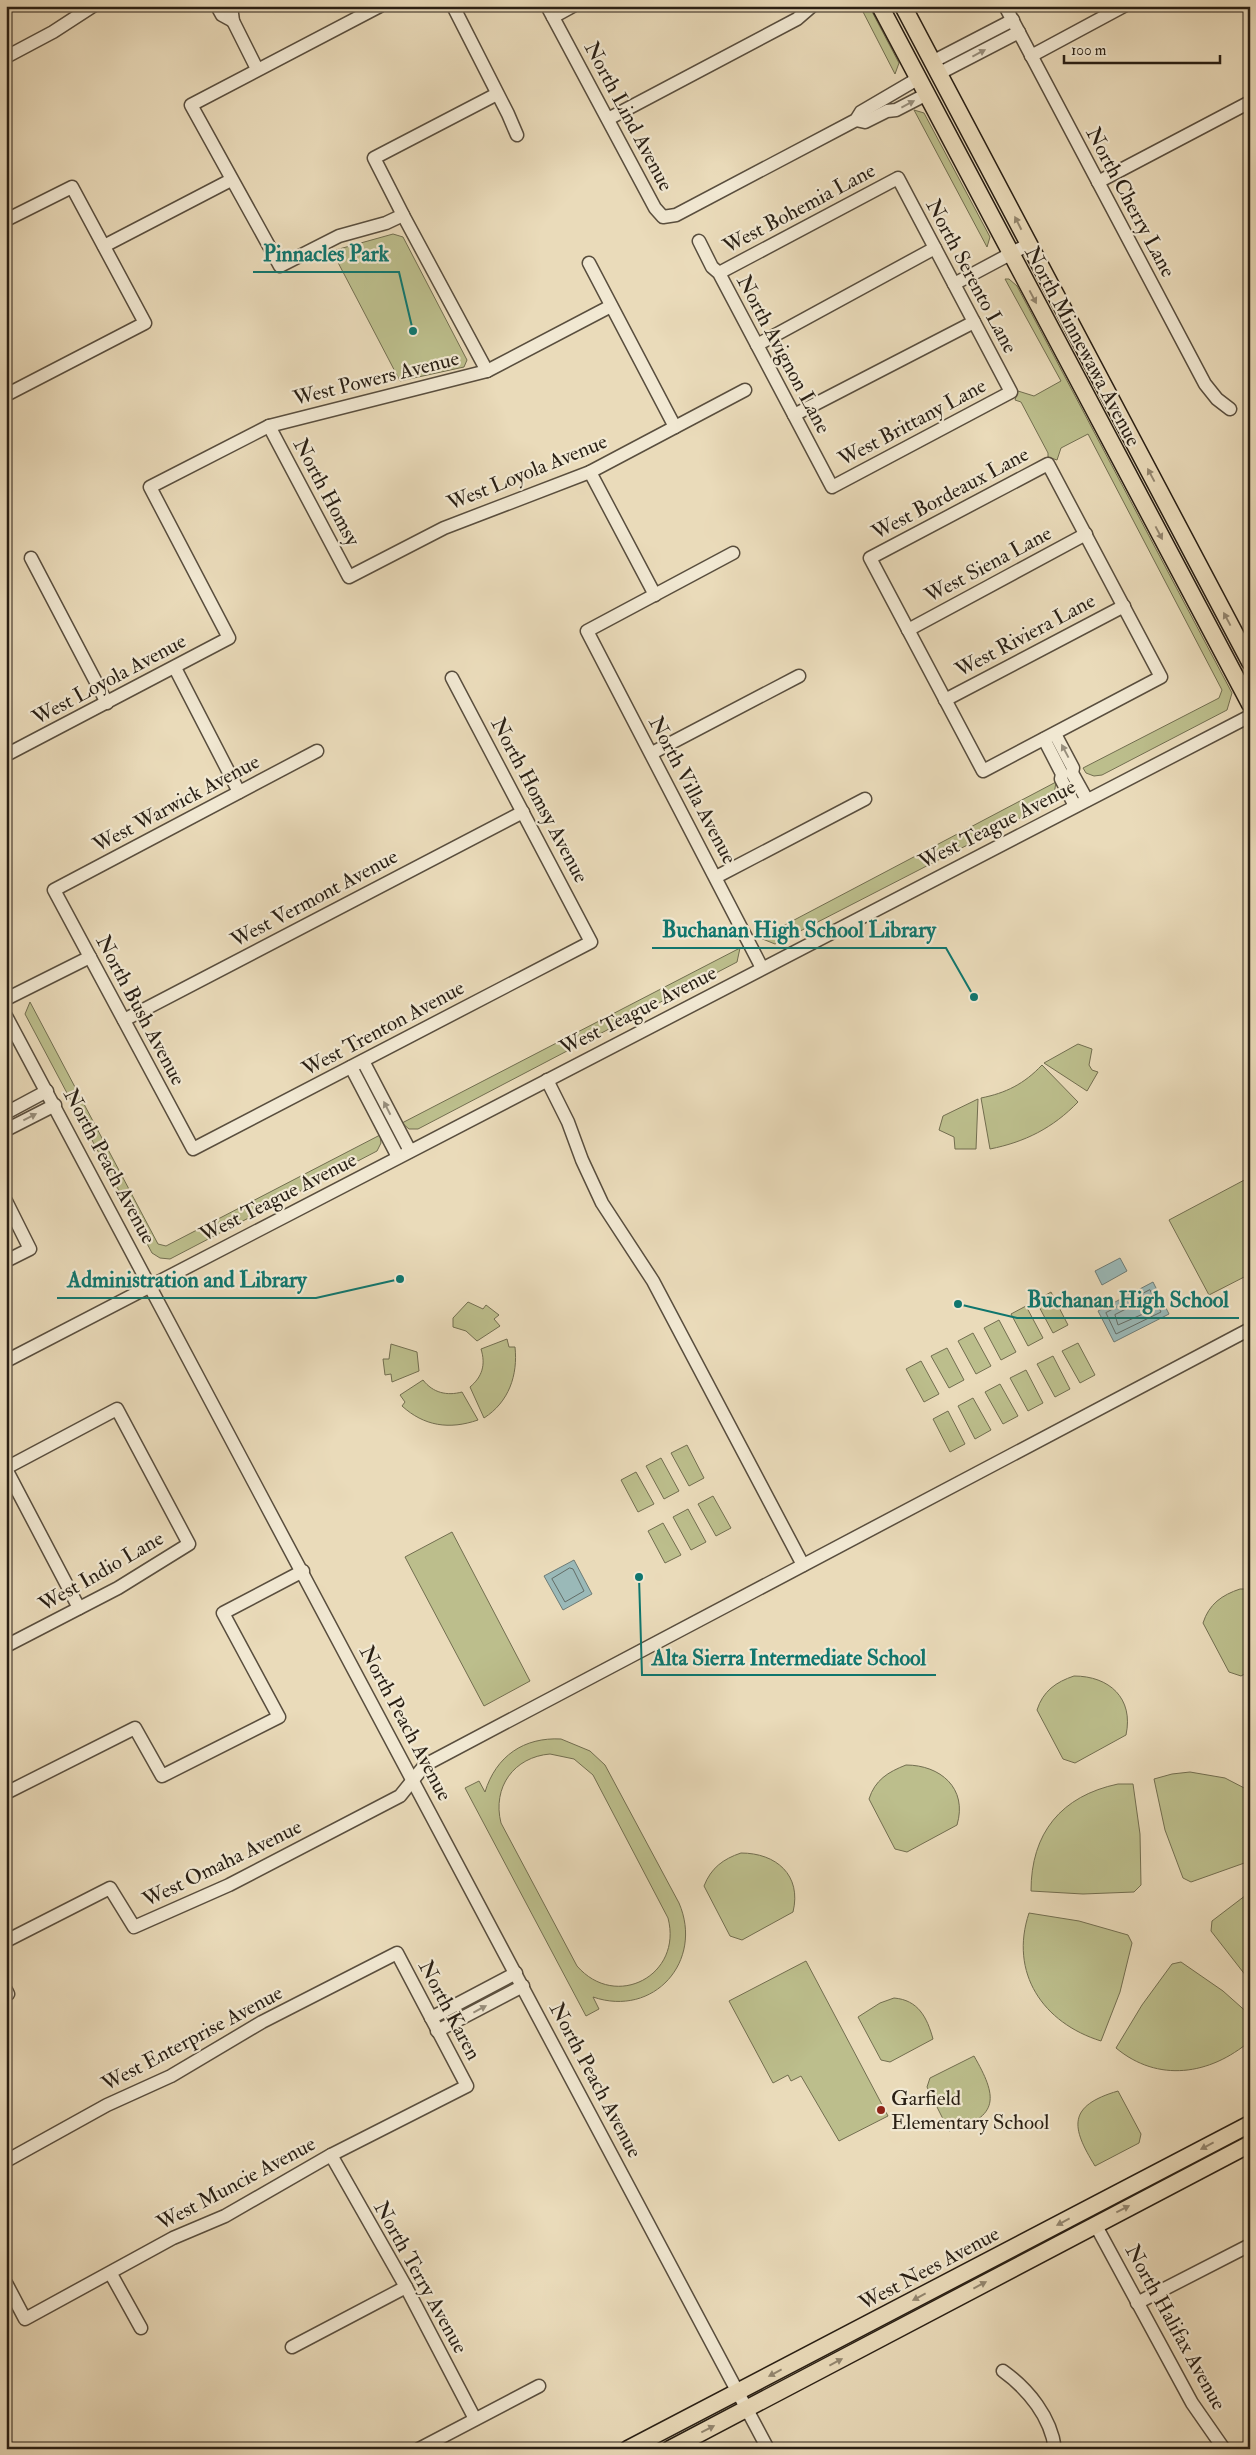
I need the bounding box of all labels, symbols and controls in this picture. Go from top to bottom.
scale bar [1064,32,1220,64]
street label: North Lind Avenue [578,37,679,196]
text: 100 m [1071,41,1107,60]
one-way arrow [971,49,986,57]
one-way arrow [900,100,915,108]
street label: North Cherry Lane [1080,122,1182,282]
street label: West Bohemia Lane [718,157,880,260]
street label: North Serento Lane [920,194,1024,358]
one-way arrow [1014,216,1022,231]
callout: Pinnacles Park [253,235,399,272]
text: Pinnacles Park [263,240,390,268]
street label: North Minnewawa Avenue [1018,242,1147,451]
street label: North Avignon Lane [730,270,837,438]
one-way arrow [1029,290,1037,304]
street label: West Powers Avenue [289,345,462,412]
street label: West Brittany Lane [833,372,991,473]
street label: West Loyola Avenue [442,428,611,517]
street label: North Homsy [287,434,367,551]
street label: West Bordeaux Lane [866,441,1034,547]
one-way arrow [1147,468,1155,483]
street label: West Siena Lane [919,520,1057,610]
one-way arrow [1155,526,1163,540]
street label: West Riviera Lane [950,587,1100,684]
one-way arrow [1223,612,1231,626]
street label: West Loyola Avenue [27,627,191,732]
street label: North Villa Avenue [642,712,743,869]
street label: North Homsy Avenue [485,713,595,888]
one-way arrow [1061,744,1069,758]
street label: West Warwick Avenue [87,748,264,859]
street label: West Teague Avenue [913,773,1080,876]
street label: West Vermont Avenue [225,843,403,954]
callout: Buchanan High School Library [652,911,946,948]
text: Buchanan High School Library [662,916,937,945]
street label: North Bush Avenue [90,930,192,1090]
street label: West Teague Avenue [554,959,721,1062]
street label: West Trenton Avenue [296,974,469,1083]
street label: North Peach Avenue [57,1084,162,1249]
one-way arrow [383,1101,391,1115]
one-way arrow [23,1113,38,1121]
street label: West Teague Avenue [194,1146,361,1249]
callout: Administration and Library [57,1261,316,1298]
text: Administration and Library [66,1266,308,1295]
callout: Buchanan High School [1017,1281,1239,1318]
text: Buchanan High School [1027,1286,1229,1315]
street label: West Indio Lane [33,1525,169,1619]
callout: Alta Sierra Intermediate School [642,1638,936,1675]
street label: North Peach Avenue [353,1641,458,1806]
text: Alta Sierra Intermediate School [651,1644,927,1672]
street label: West Omaha Avenue [137,1813,306,1914]
street label: North Karen [412,1956,487,2065]
street label: West Enterprise Avenue [96,1979,288,2098]
street label: North Peach Avenue [543,1998,648,2163]
one-way arrow [473,2004,487,2013]
place label: Garfield Elementary School [891,2085,1050,2136]
marker: Garfield Elementary School [875,2104,887,2116]
street label: West Muncie Avenue [151,2130,321,2237]
one-way arrow [1199,2142,1214,2150]
street label: North Terry Avenue [367,2196,474,2358]
one-way arrow [1116,2205,1130,2213]
one-way arrow [1055,2218,1070,2226]
street label: West Nees Avenue [854,2220,1004,2317]
street label: North Halifax Avenue [1119,2240,1232,2415]
one-way arrow [973,2281,986,2290]
one-way arrow [912,2293,926,2301]
one-way arrow [829,2358,843,2366]
one-way arrow [768,2369,782,2377]
one-way arrow [701,2425,716,2433]

